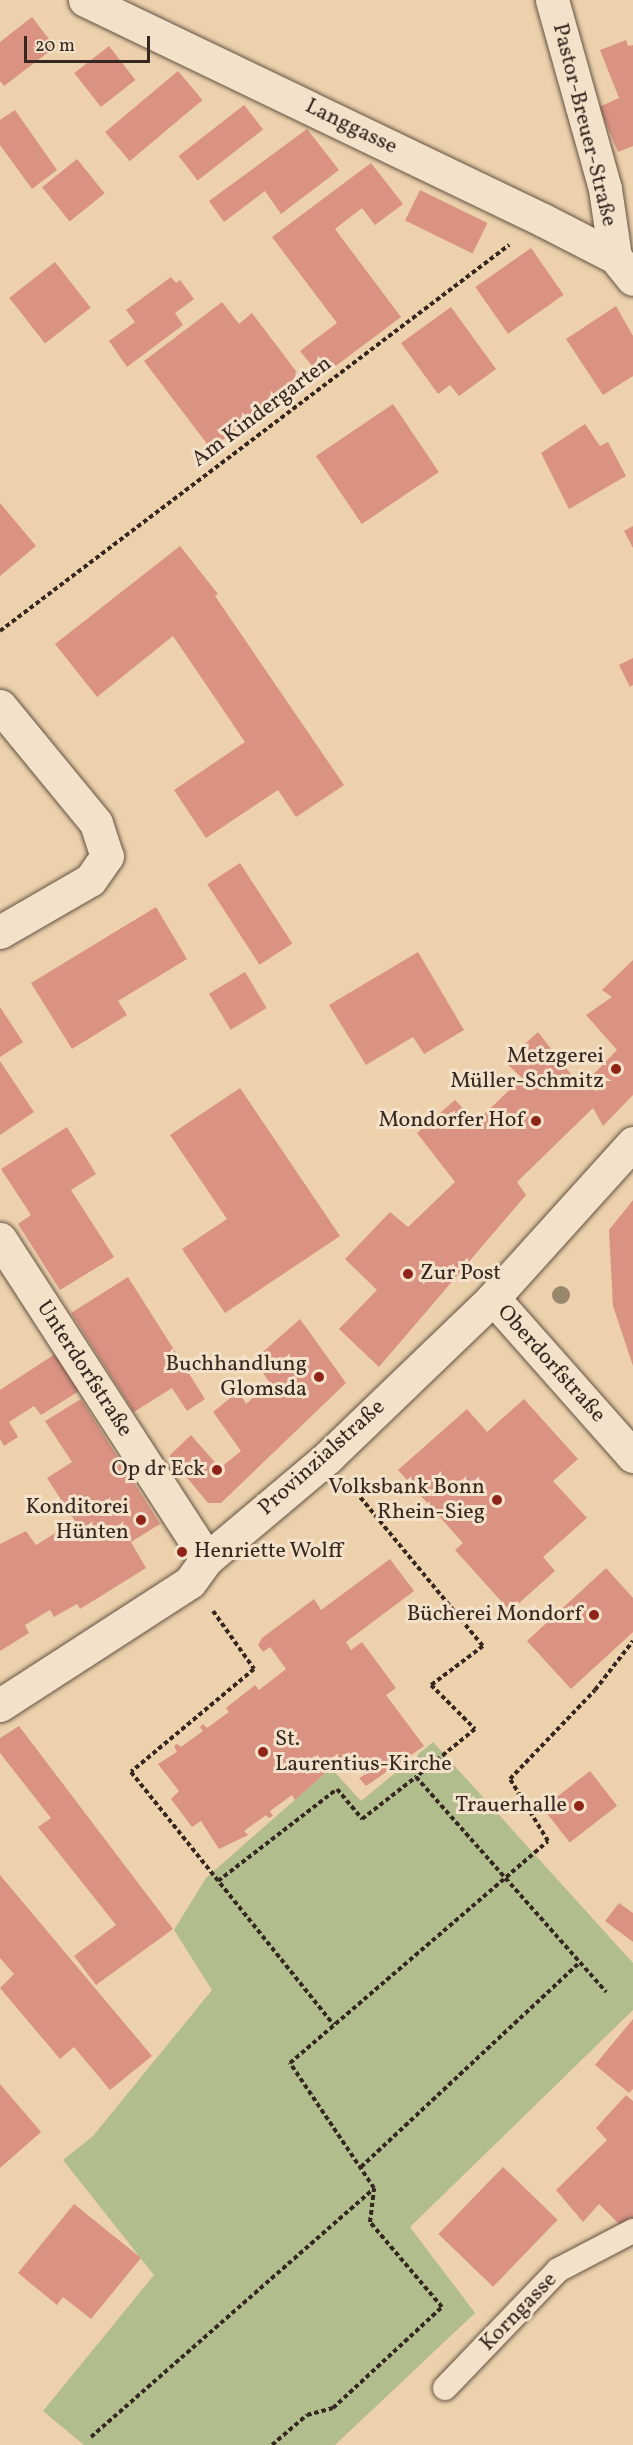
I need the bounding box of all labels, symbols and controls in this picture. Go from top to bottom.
street label: Pastor-Breuer-Straße [546,21,622,229]
scale bar [27,24,153,62]
text: 20 m [35,34,75,59]
street label: Langgasse [301,93,401,161]
street label: Am Kindergarten [187,351,337,473]
place label: Metzgerei Müller-Schmitz [450,1043,604,1094]
marker: Metzgerei Müller-Schmitz [609,1062,623,1076]
place label: Mondorfer Hof [378,1108,524,1134]
marker: Mondorfer Hof [529,1114,543,1128]
place label: Zur Post [420,1261,501,1287]
marker: Zur Post [401,1267,415,1281]
street label: Unterdorfstraße [30,1296,138,1442]
street label: Oberdorfstraße [491,1300,611,1428]
place label: Buchhandlung Glomsda [166,1351,307,1402]
marker: Buchhandlung Glomsda [312,1370,326,1384]
street label: Provinzialstraße [253,1394,391,1522]
place label: Op dr Eck [111,1457,205,1483]
marker: Op dr Eck [210,1463,224,1477]
place label: Volksbank Bonn Rhein-Sieg [328,1474,485,1526]
marker: Volksbank Bonn Rhein-Sieg [490,1493,504,1507]
place label: Konditorei Hünten [26,1494,129,1546]
marker: Konditorei Hünten [134,1513,148,1527]
place label: Henriette Wolff [194,1539,343,1565]
marker: Henriette Wolff [175,1545,189,1559]
place label: Bücherei Mondorf [407,1602,582,1628]
marker: Bücherei Mondorf [587,1608,601,1622]
place label: St. Laurentius-Kirche [275,1726,452,1778]
marker: St. Laurentius-Kirche [256,1745,270,1759]
place label: Trauerhalle [455,1793,567,1819]
marker: Trauerhalle [572,1799,586,1813]
street label: Korngasse [475,2267,563,2357]

